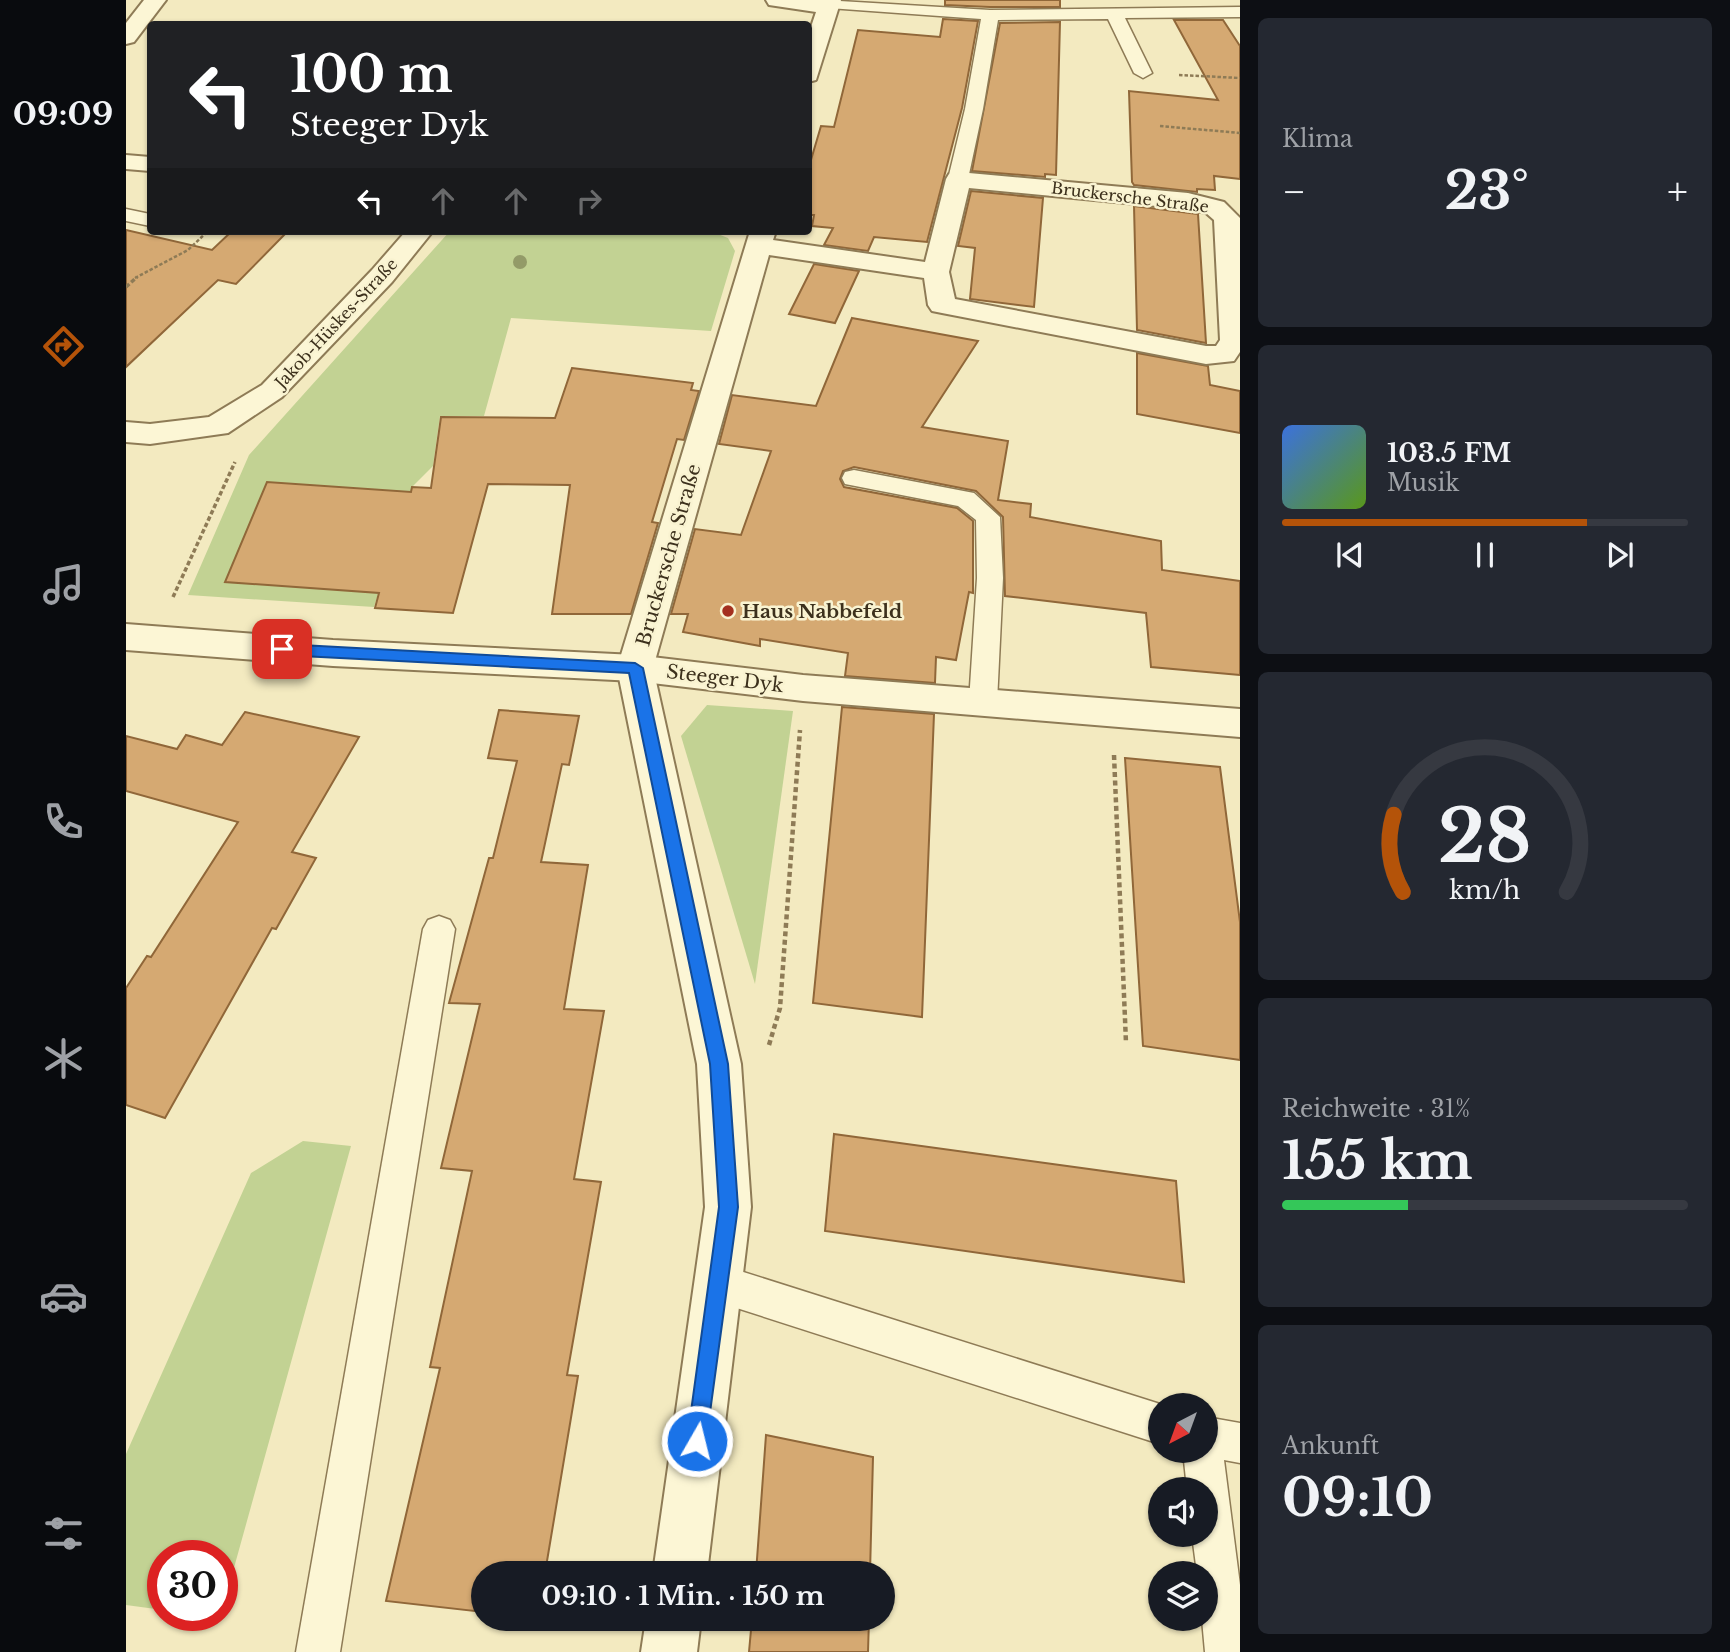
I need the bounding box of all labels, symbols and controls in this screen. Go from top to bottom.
text: 100 m [290,44,453,105]
icon: left [175,49,266,140]
text: 09:09 [13,94,113,134]
text: Steeger Dyk [290,105,488,145]
text: Klima [1282,125,1353,153]
text: 23° [1444,159,1529,223]
text: − [1282,168,1306,215]
text: + [1667,168,1688,215]
street label: Bruckersche Straße [1050,177,1210,217]
icon: left [351,182,389,220]
icon: ahead [424,182,462,220]
icon: ahead [497,182,535,220]
icon: right [570,182,608,220]
street label: Jakob-Hüskes-Straße [269,254,401,394]
icon: directions [39,322,88,371]
text: 103.5 FM [1387,437,1511,469]
street label: Bruckersche Straße [631,461,706,649]
text: Musik [1387,469,1459,497]
icon: previous [1331,536,1369,574]
icon: pause [1466,536,1504,574]
icon: next [1601,536,1639,574]
icon: music [39,560,88,609]
place label: Haus Nabbefeld [742,600,902,623]
marker: Haus Nabbefeld [720,603,736,619]
pin [252,619,312,679]
icon: arrive [263,630,301,668]
street label: Steeger Dyk [665,660,785,697]
text: 28 [1438,791,1532,882]
icon: phone [39,797,88,846]
text: km/h [1450,875,1520,906]
icon: climate [39,1034,88,1083]
text: Reichweite · 31% [1282,1095,1470,1123]
text: 155 km [1282,1129,1472,1193]
icon: car [39,1272,88,1321]
north arrow [1148,1393,1218,1463]
map controls [1148,1393,1218,1631]
position arrow [660,1404,734,1478]
text: Ankunft [1282,1432,1379,1460]
text: 09:10 [1282,1466,1433,1530]
button: sound [1148,1477,1218,1547]
icon: filters [39,1509,88,1558]
speed limit sign: 30 [147,1540,238,1631]
button: layers [1148,1561,1218,1631]
text: 09:10 · 1 Min. · 150 m [542,1580,824,1612]

